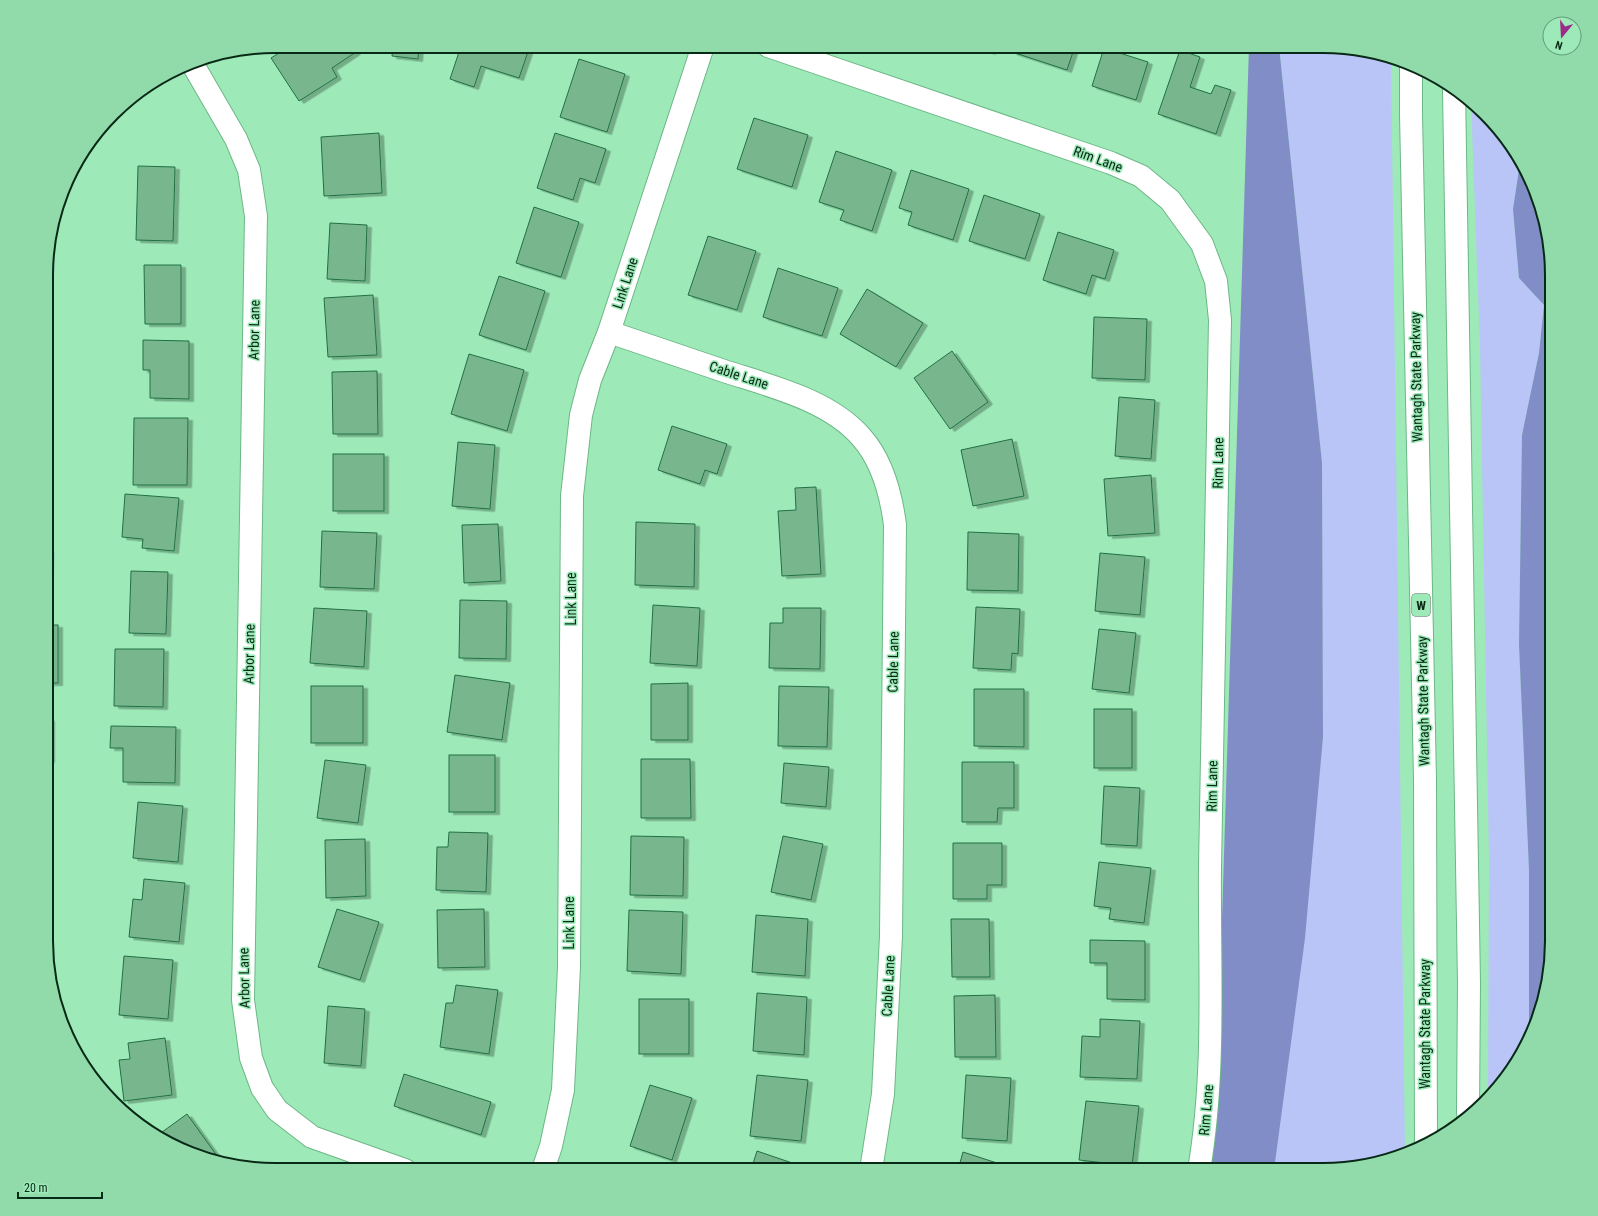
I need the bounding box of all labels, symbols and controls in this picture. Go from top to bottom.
north arrow [1542,16,1582,56]
text: N [1554,38,1564,52]
street label: Rim Lane [1071,143,1125,175]
street label: Link Lane [609,255,641,311]
street label: Arbor Lane [245,299,263,360]
street label: Wantagh State Parkway [1407,312,1425,442]
street label: Cable Lane [707,358,771,392]
street label: Rim Lane [1210,437,1226,489]
street label: Link Lane [563,572,579,625]
road number: W [1412,594,1430,616]
street label: Arbor Lane [240,623,258,684]
street label: Cable Lane [884,631,902,693]
street label: Wantagh State Parkway [1414,636,1432,766]
street label: Rim Lane [1204,760,1220,812]
street label: Link Lane [561,896,577,949]
street label: Arbor Lane [235,947,253,1008]
street label: Cable Lane [878,955,898,1017]
street label: Wantagh State Parkway [1417,959,1433,1089]
street label: Rim Lane [1196,1083,1216,1136]
scale bar [18,1174,102,1200]
text: 20 m [24,1181,48,1195]

